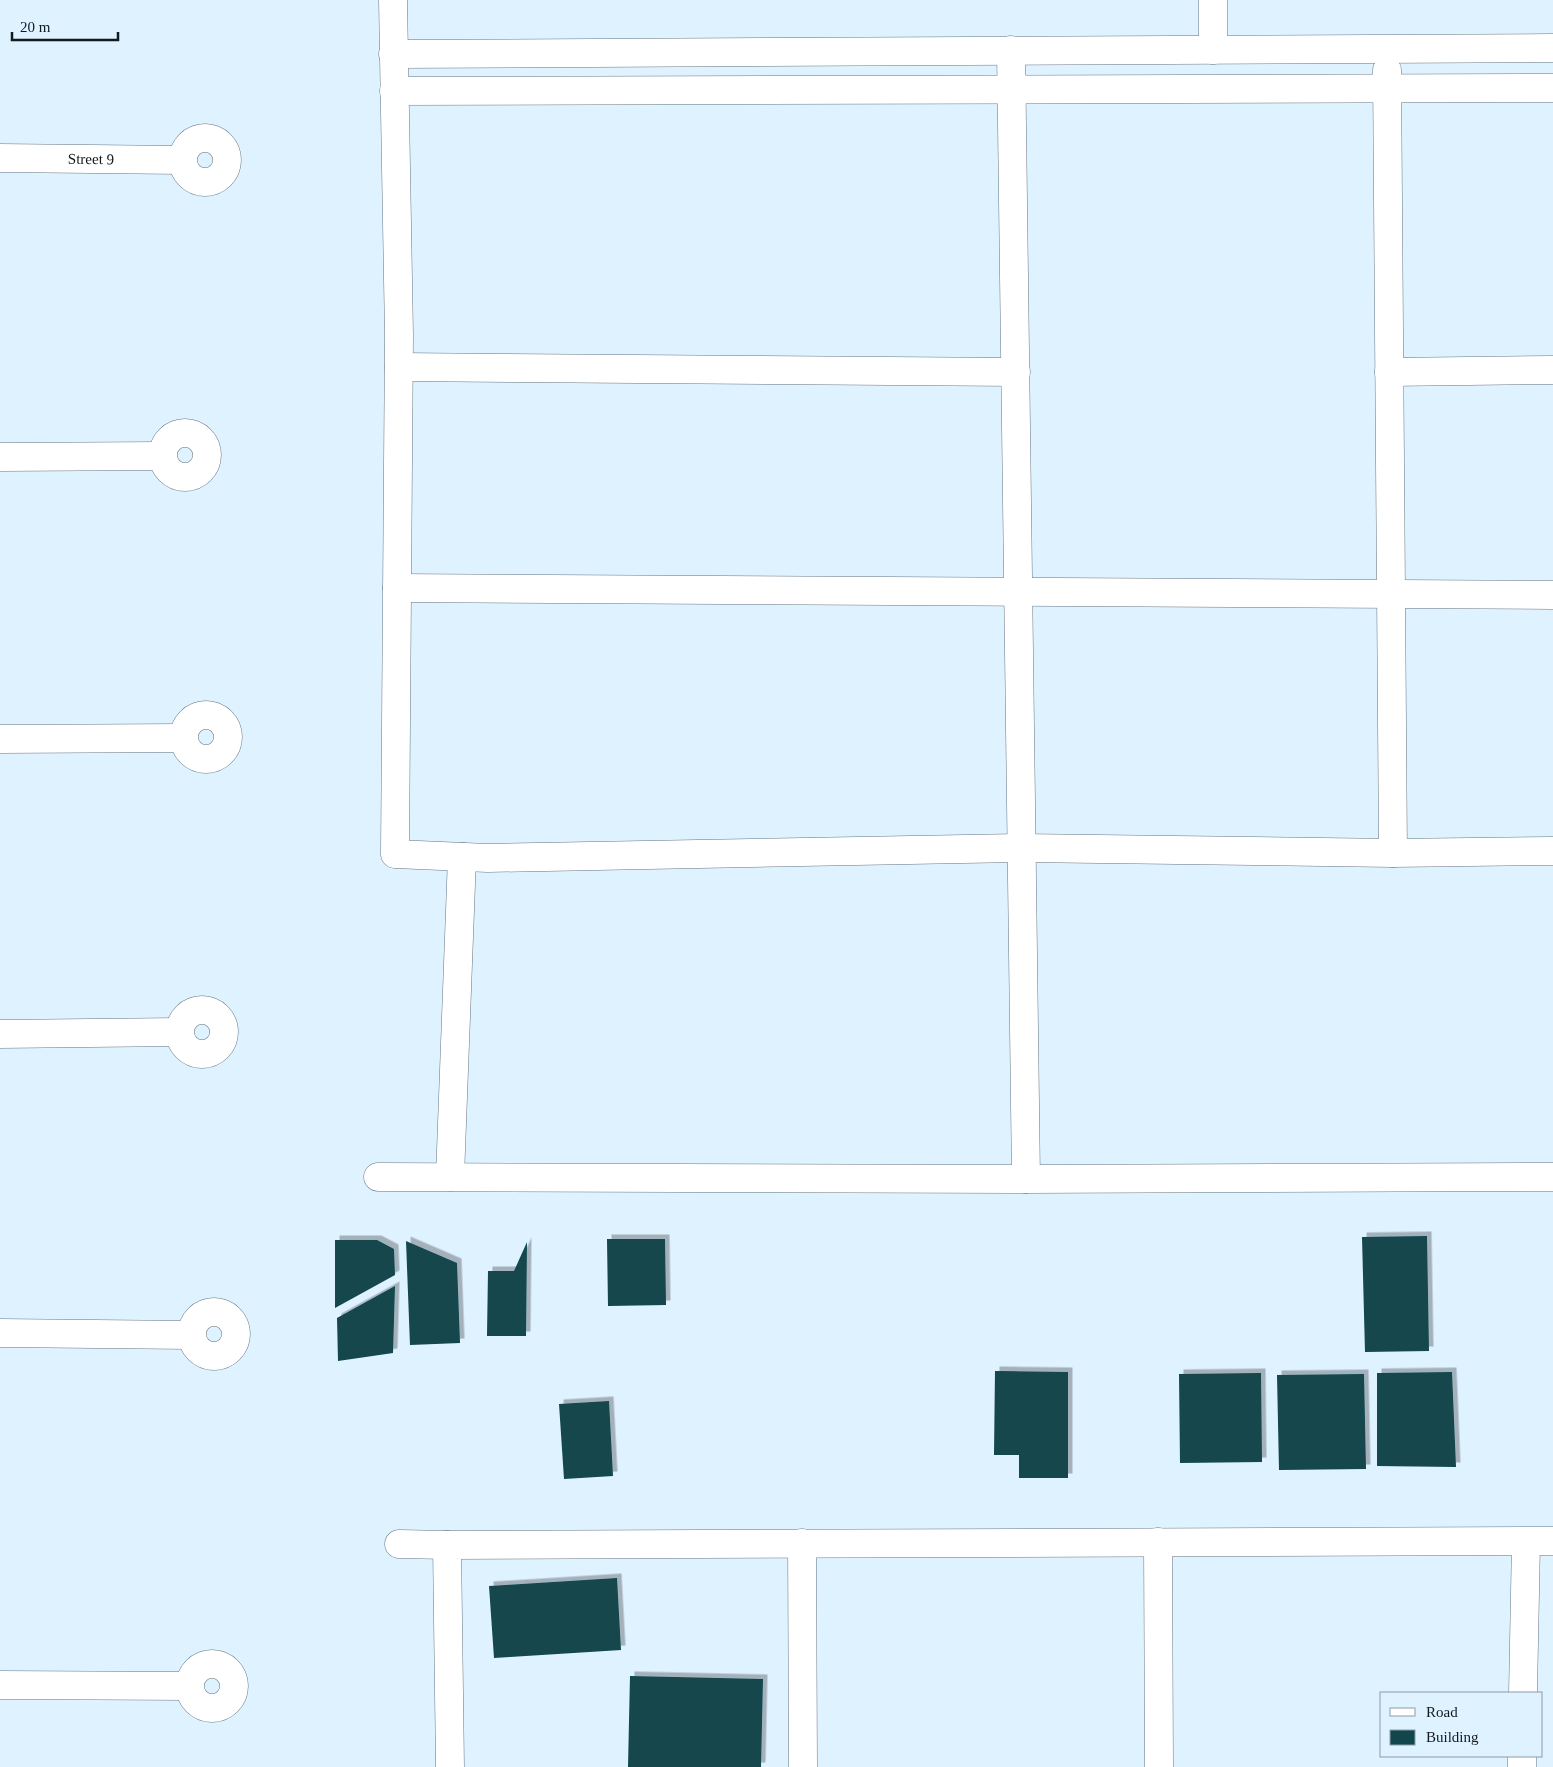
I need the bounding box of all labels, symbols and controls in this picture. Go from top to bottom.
scale bar [12,10,119,42]
text: 20 m [20,19,51,35]
street label: Street 9 [68,151,114,167]
legend [1380,1692,1543,1757]
text: Road [1426,1704,1458,1720]
text: Building [1426,1729,1479,1745]

